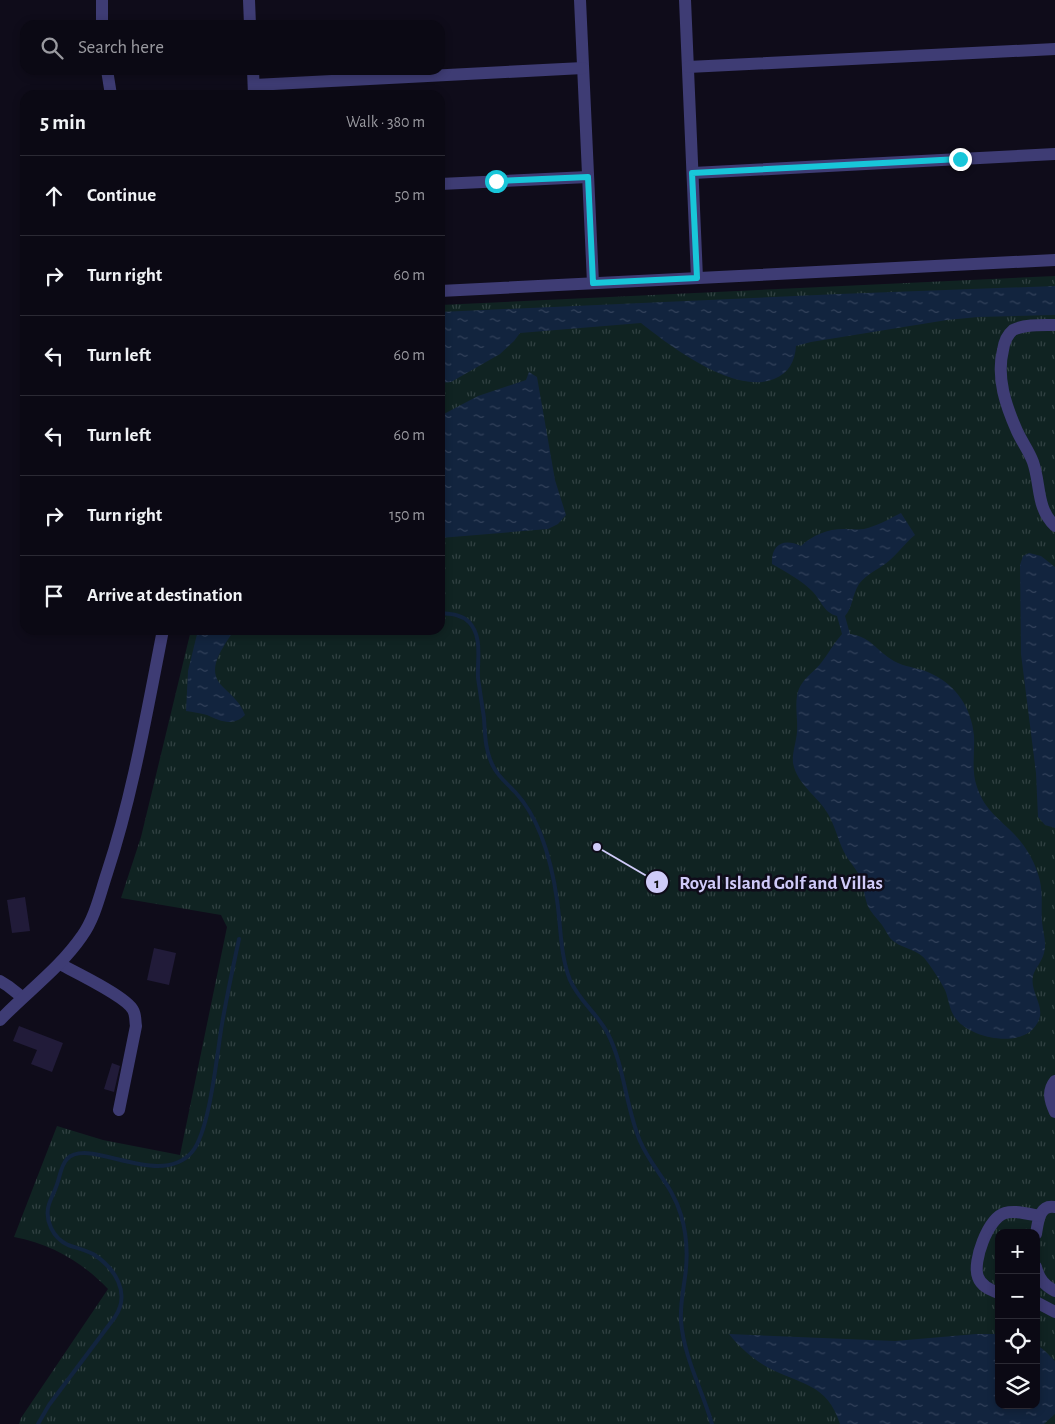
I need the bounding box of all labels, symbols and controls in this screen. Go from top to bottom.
search box [20,20,445,75]
icon: search [38,34,66,62]
text: Search here [78,38,164,57]
text: 5 min [40,112,86,133]
text: Walk · 380 m [346,114,425,130]
route end [949,148,972,171]
route start [485,170,508,193]
icon: ahead [40,182,68,210]
text: Continue [87,186,156,205]
text: 50 m [394,187,425,203]
icon: right [40,262,68,290]
text: Turn right [87,266,162,285]
text: 60 m [394,267,425,283]
icon: left [40,342,68,370]
text: Turn left [87,346,151,365]
text: 60 m [394,347,425,363]
icon: left [40,422,68,450]
text: Turn left [87,426,151,445]
text: 60 m [394,427,425,443]
icon: right [40,502,68,530]
text: Turn right [87,506,162,525]
text: 150 m [389,507,425,523]
icon: arrive [40,582,68,610]
text: Arrive at destination [87,586,243,605]
callout: Royal Island Golf and Villas [644,865,893,899]
text: Royal Island Golf and Villas [679,874,883,893]
text: 1 [654,876,660,891]
map controls [995,1229,1040,1409]
button: + [995,1229,1040,1274]
button: − [995,1274,1040,1319]
button: locate [995,1319,1040,1364]
button: layers [995,1364,1040,1409]

